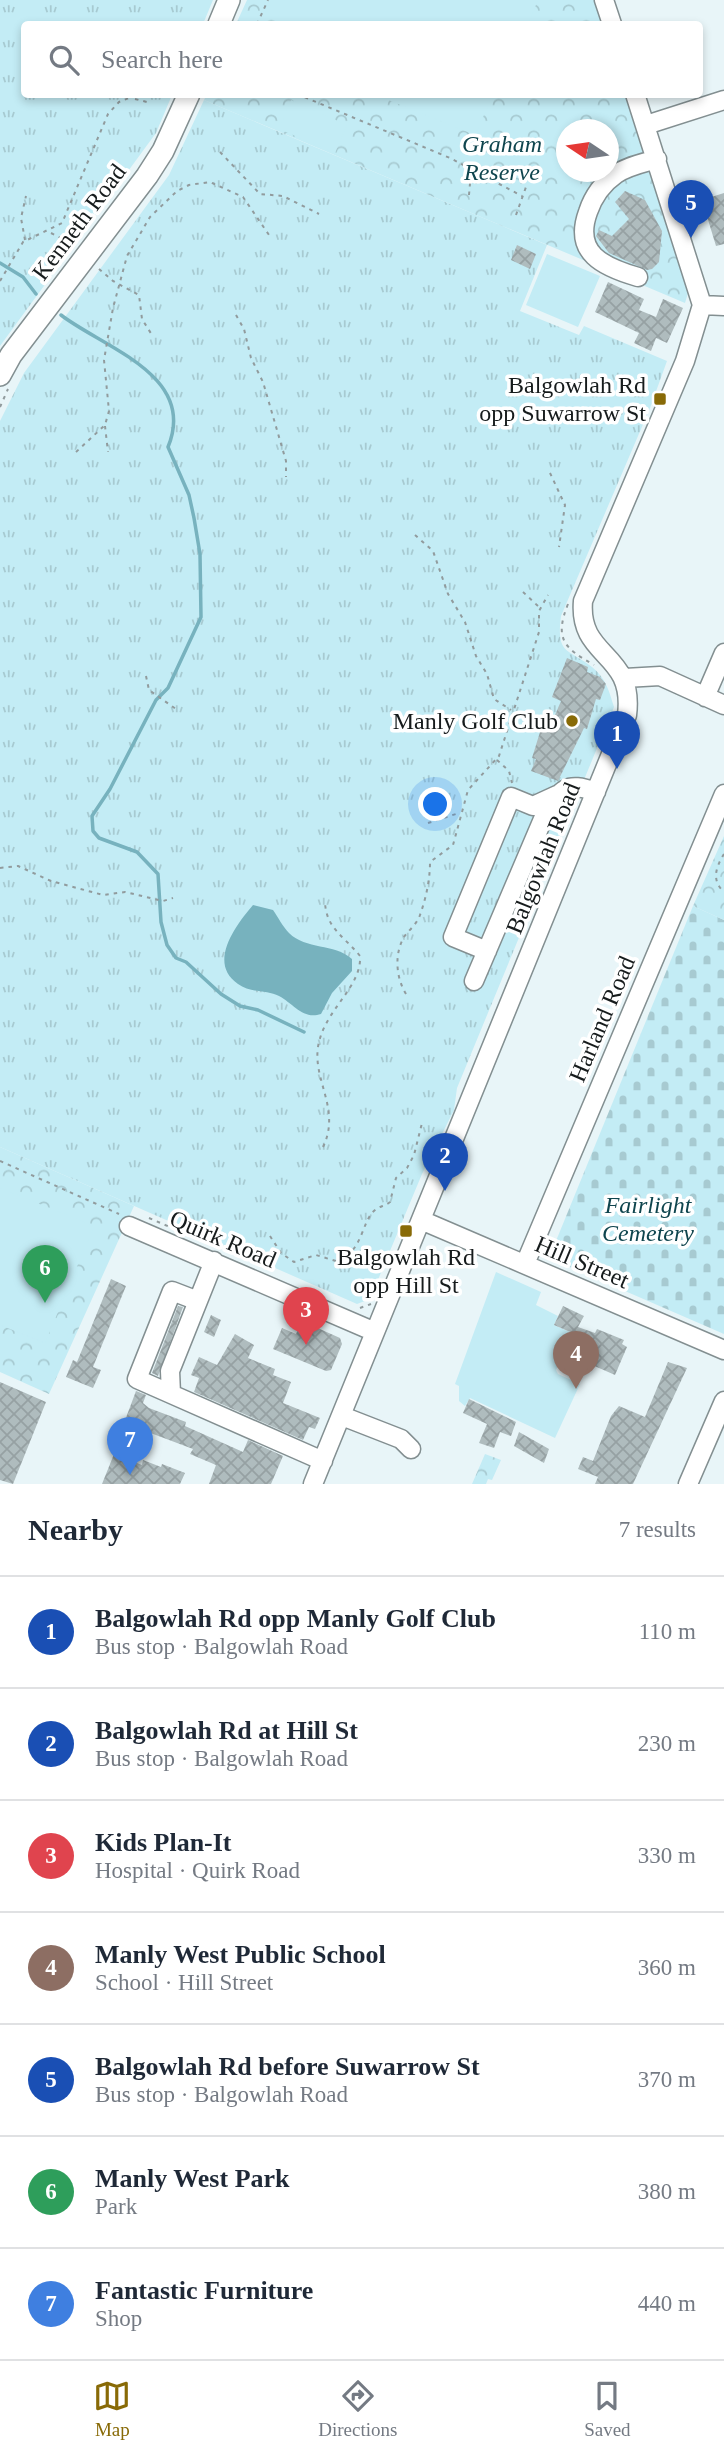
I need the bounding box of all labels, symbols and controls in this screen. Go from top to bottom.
search box [21,21,703,98]
icon: search [45,41,83,79]
text: Search here [101,45,223,74]
north arrow [556,119,619,182]
park label: Graham Reserve [462,131,542,185]
street label: Kenneth Road [27,159,131,285]
pin: 5 [668,180,714,238]
place label: Balgowlah Rd opp Suwarrow St [479,372,646,426]
marker: Balgowlah Rd opp Suwarrow St [652,391,668,407]
place label: Manly Golf Club [393,708,558,734]
pin: 1 [594,711,640,769]
marker: Manly Golf Club [564,713,580,729]
street label: Balgowlah Road [501,779,585,937]
your location [418,787,452,821]
street label: Harland Road [564,952,640,1086]
pin: 2 [422,1133,468,1191]
park label: Fairlight Cemetery [602,1192,694,1246]
street label: Quirk Road [166,1205,280,1273]
marker: Balgowlah Rd opp Hill St [398,1223,414,1239]
street label: Hill Street [531,1231,633,1293]
place label: Balgowlah Rd opp Hill St [337,1244,475,1298]
pin: 6 [22,1245,68,1303]
pin: 3 [283,1287,329,1345]
pin: 4 [553,1331,599,1389]
pin: 7 [107,1417,153,1475]
text: Nearby [28,1513,123,1546]
text: 7 results [619,1517,696,1542]
text: Balgowlah Rd opp Manly Golf Club [95,1604,496,1633]
text: 1 [45,1619,57,1644]
text: 110 m [639,1619,696,1644]
text: Bus stop · Balgowlah Road [95,1634,348,1659]
text: Balgowlah Rd at Hill St [95,1716,358,1745]
text: 2 [45,1731,57,1756]
text: 230 m [638,1731,696,1756]
text: Bus stop · Balgowlah Road [95,1746,348,1771]
text: Kids Plan-It [95,1828,232,1857]
text: 3 [45,1843,57,1868]
text: 330 m [638,1843,696,1868]
text: Hospital · Quirk Road [95,1858,300,1883]
text: Manly West Public School [95,1940,386,1969]
text: 4 [45,1955,57,1980]
text: 360 m [638,1955,696,1980]
text: School · Hill Street [95,1970,273,1995]
text: Balgowlah Rd before Suwarrow St [95,2052,480,2081]
text: 5 [45,2067,57,2092]
text: 370 m [638,2067,696,2092]
text: Bus stop · Balgowlah Road [95,2082,348,2107]
text: Manly West Park [95,2164,290,2193]
text: 6 [45,2179,57,2204]
text: 380 m [638,2179,696,2204]
text: Park [95,2194,137,2219]
text: Fantastic Furniture [95,2276,313,2305]
text: 7 [45,2291,57,2316]
text: 440 m [638,2291,696,2316]
text: Shop [95,2306,142,2331]
tab: Map [93,2377,131,2441]
tab: Directions [318,2377,397,2441]
tab: Saved [584,2377,631,2441]

